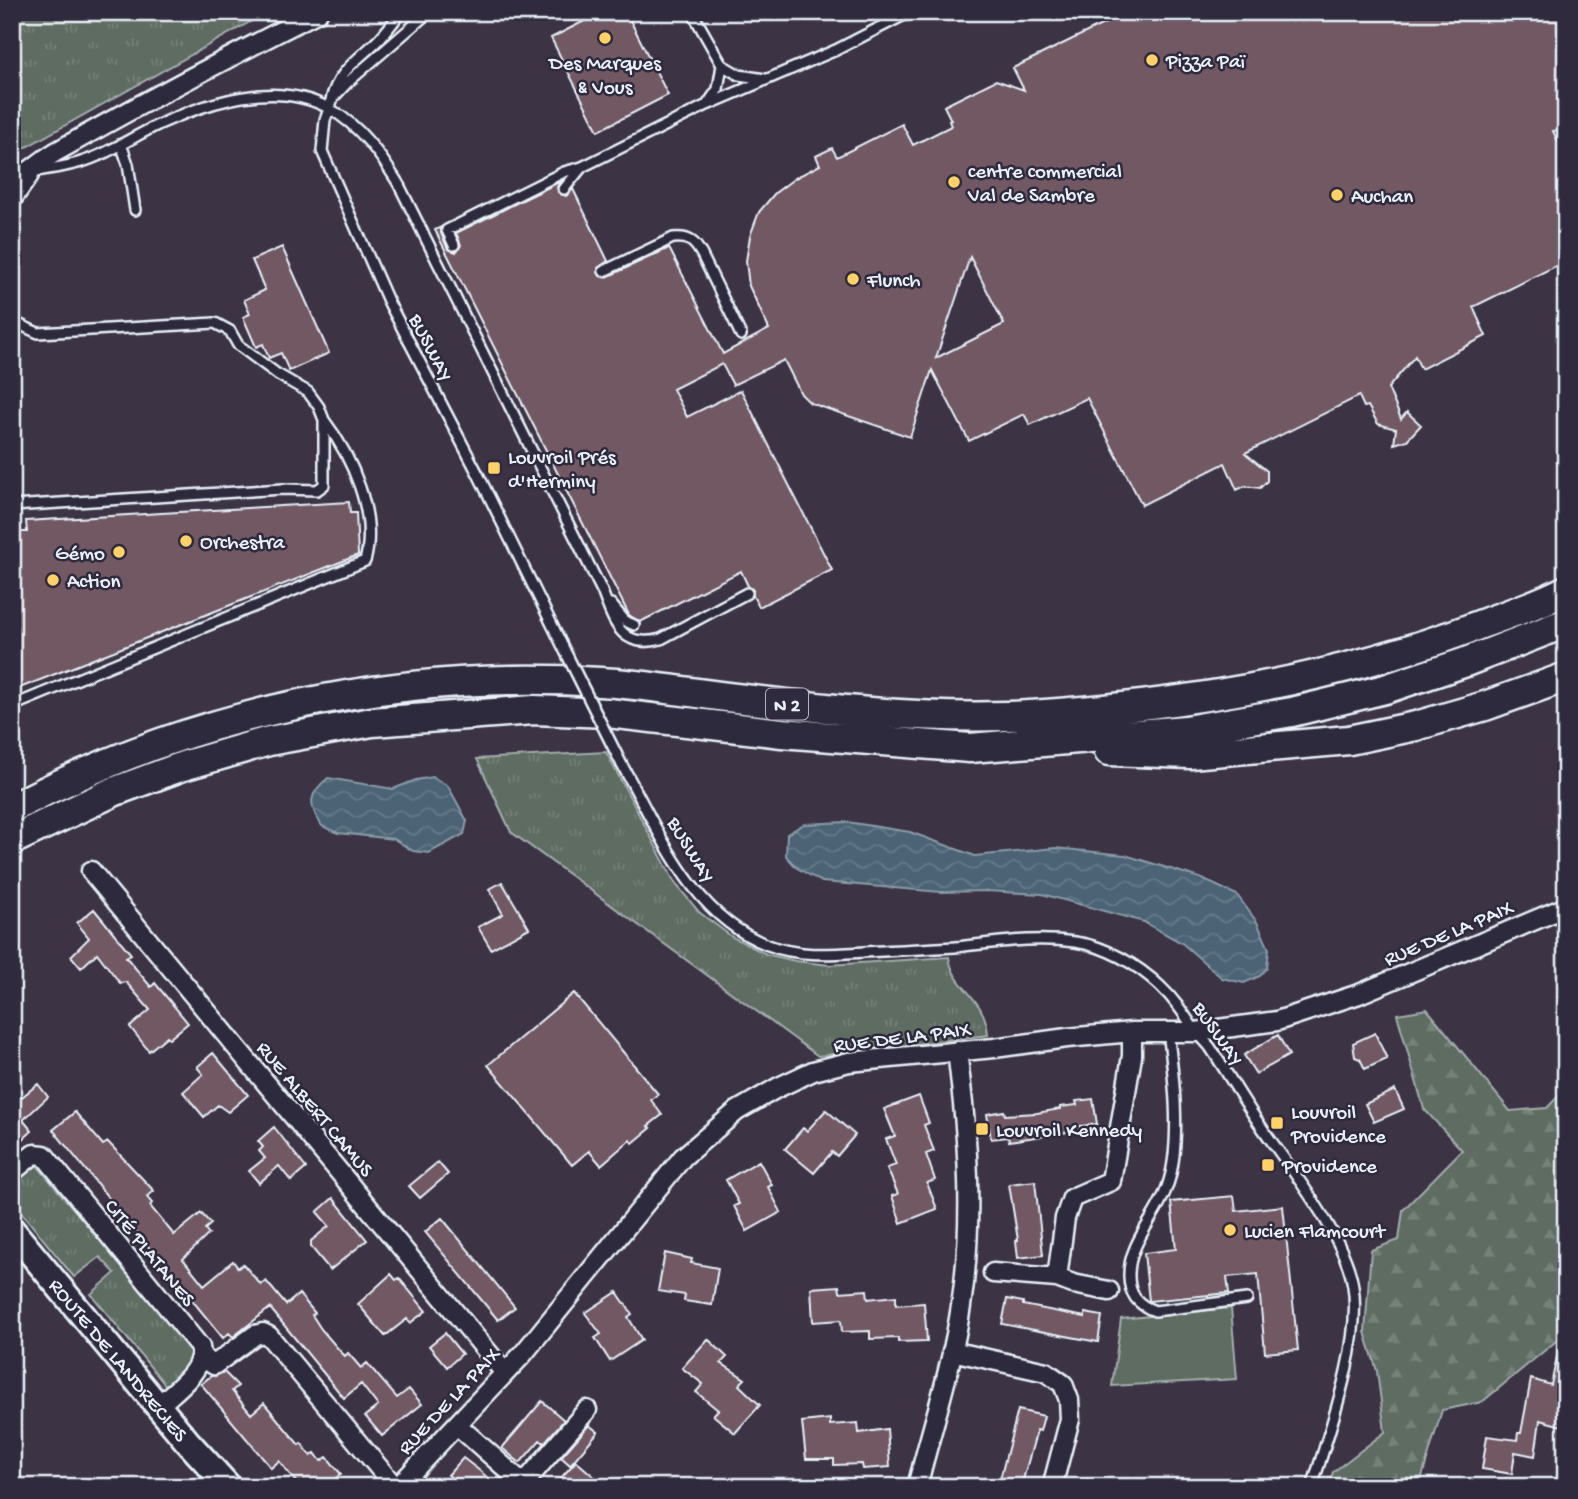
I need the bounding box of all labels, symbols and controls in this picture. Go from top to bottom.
marker: Des Marques & Vous [597,30,613,46]
place label: Pizza Paï [1165,51,1247,76]
marker: Pizza Paï [1144,52,1160,68]
place label: Des Marques & Vous [547,53,662,102]
place label: centre commercial Val de Sambre [967,161,1122,210]
marker: centre commercial Val de Sambre [946,174,962,190]
place label: Auchan [1351,186,1413,211]
marker: Auchan [1329,187,1345,203]
place label: Flunch [866,270,921,295]
marker: Flunch [845,271,861,287]
street label: BUSWAY [401,310,456,387]
place label: Louvroil Prés d'Herminy [508,447,617,496]
marker: Louvroil Prés d'Herminy [486,460,502,476]
place label: Orchestra [200,532,286,557]
marker: Orchestra [178,533,194,549]
place label: Gémo [55,543,105,568]
marker: Gémo [111,544,127,560]
place label: Action [67,571,121,596]
marker: Action [45,572,61,588]
road number: N 2 [766,688,808,720]
street label: BUSWAY [659,812,718,888]
street label: RUE DE LA PAIX [1381,896,1519,974]
street label: BUSWAY [1185,997,1247,1072]
street label: RUE DE LA PAIX [832,1019,973,1060]
street label: RUE ALBERT CAMUS [249,1037,377,1183]
place label: Louvroil Providence [1290,1102,1387,1151]
marker: Louvroil Providence [1269,1115,1285,1131]
place label: Louvroil Kennedy [996,1120,1142,1145]
marker: Louvroil Kennedy [974,1121,990,1137]
place label: Providence [1281,1156,1378,1181]
marker: Providence [1260,1157,1276,1173]
street label: CITÉ PLATANES [97,1195,199,1313]
place label: Lucien Flamcourt [1244,1221,1387,1246]
marker: Lucien Flamcourt [1222,1222,1238,1238]
street label: ROUTE DE LANDRECIES [42,1275,192,1448]
street label: RUE DE LA PAIX [394,1343,507,1461]

